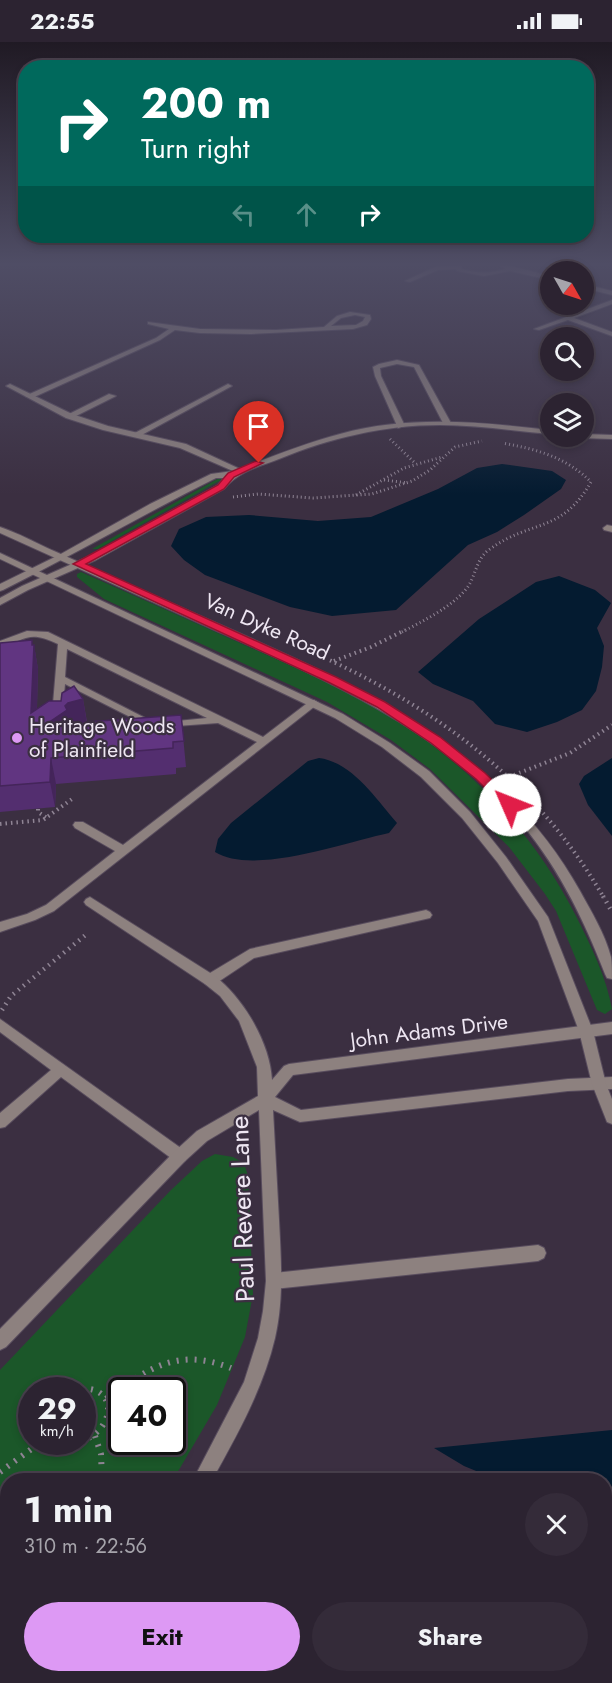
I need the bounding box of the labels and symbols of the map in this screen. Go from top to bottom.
north arrow [540,261,594,315]
pin [233,401,284,463]
street label: Van Dyke Road [200,586,334,668]
place label: Heritage Woods of Plainfield [29,711,174,765]
marker: Heritage Woods of Plainfield [10,731,24,745]
position arrow [478,773,542,837]
street label: John Adams Drive [345,1006,510,1056]
street label: Paul Revere Lane [220,1115,264,1303]
speed limit sign: 40 [108,1377,186,1455]

